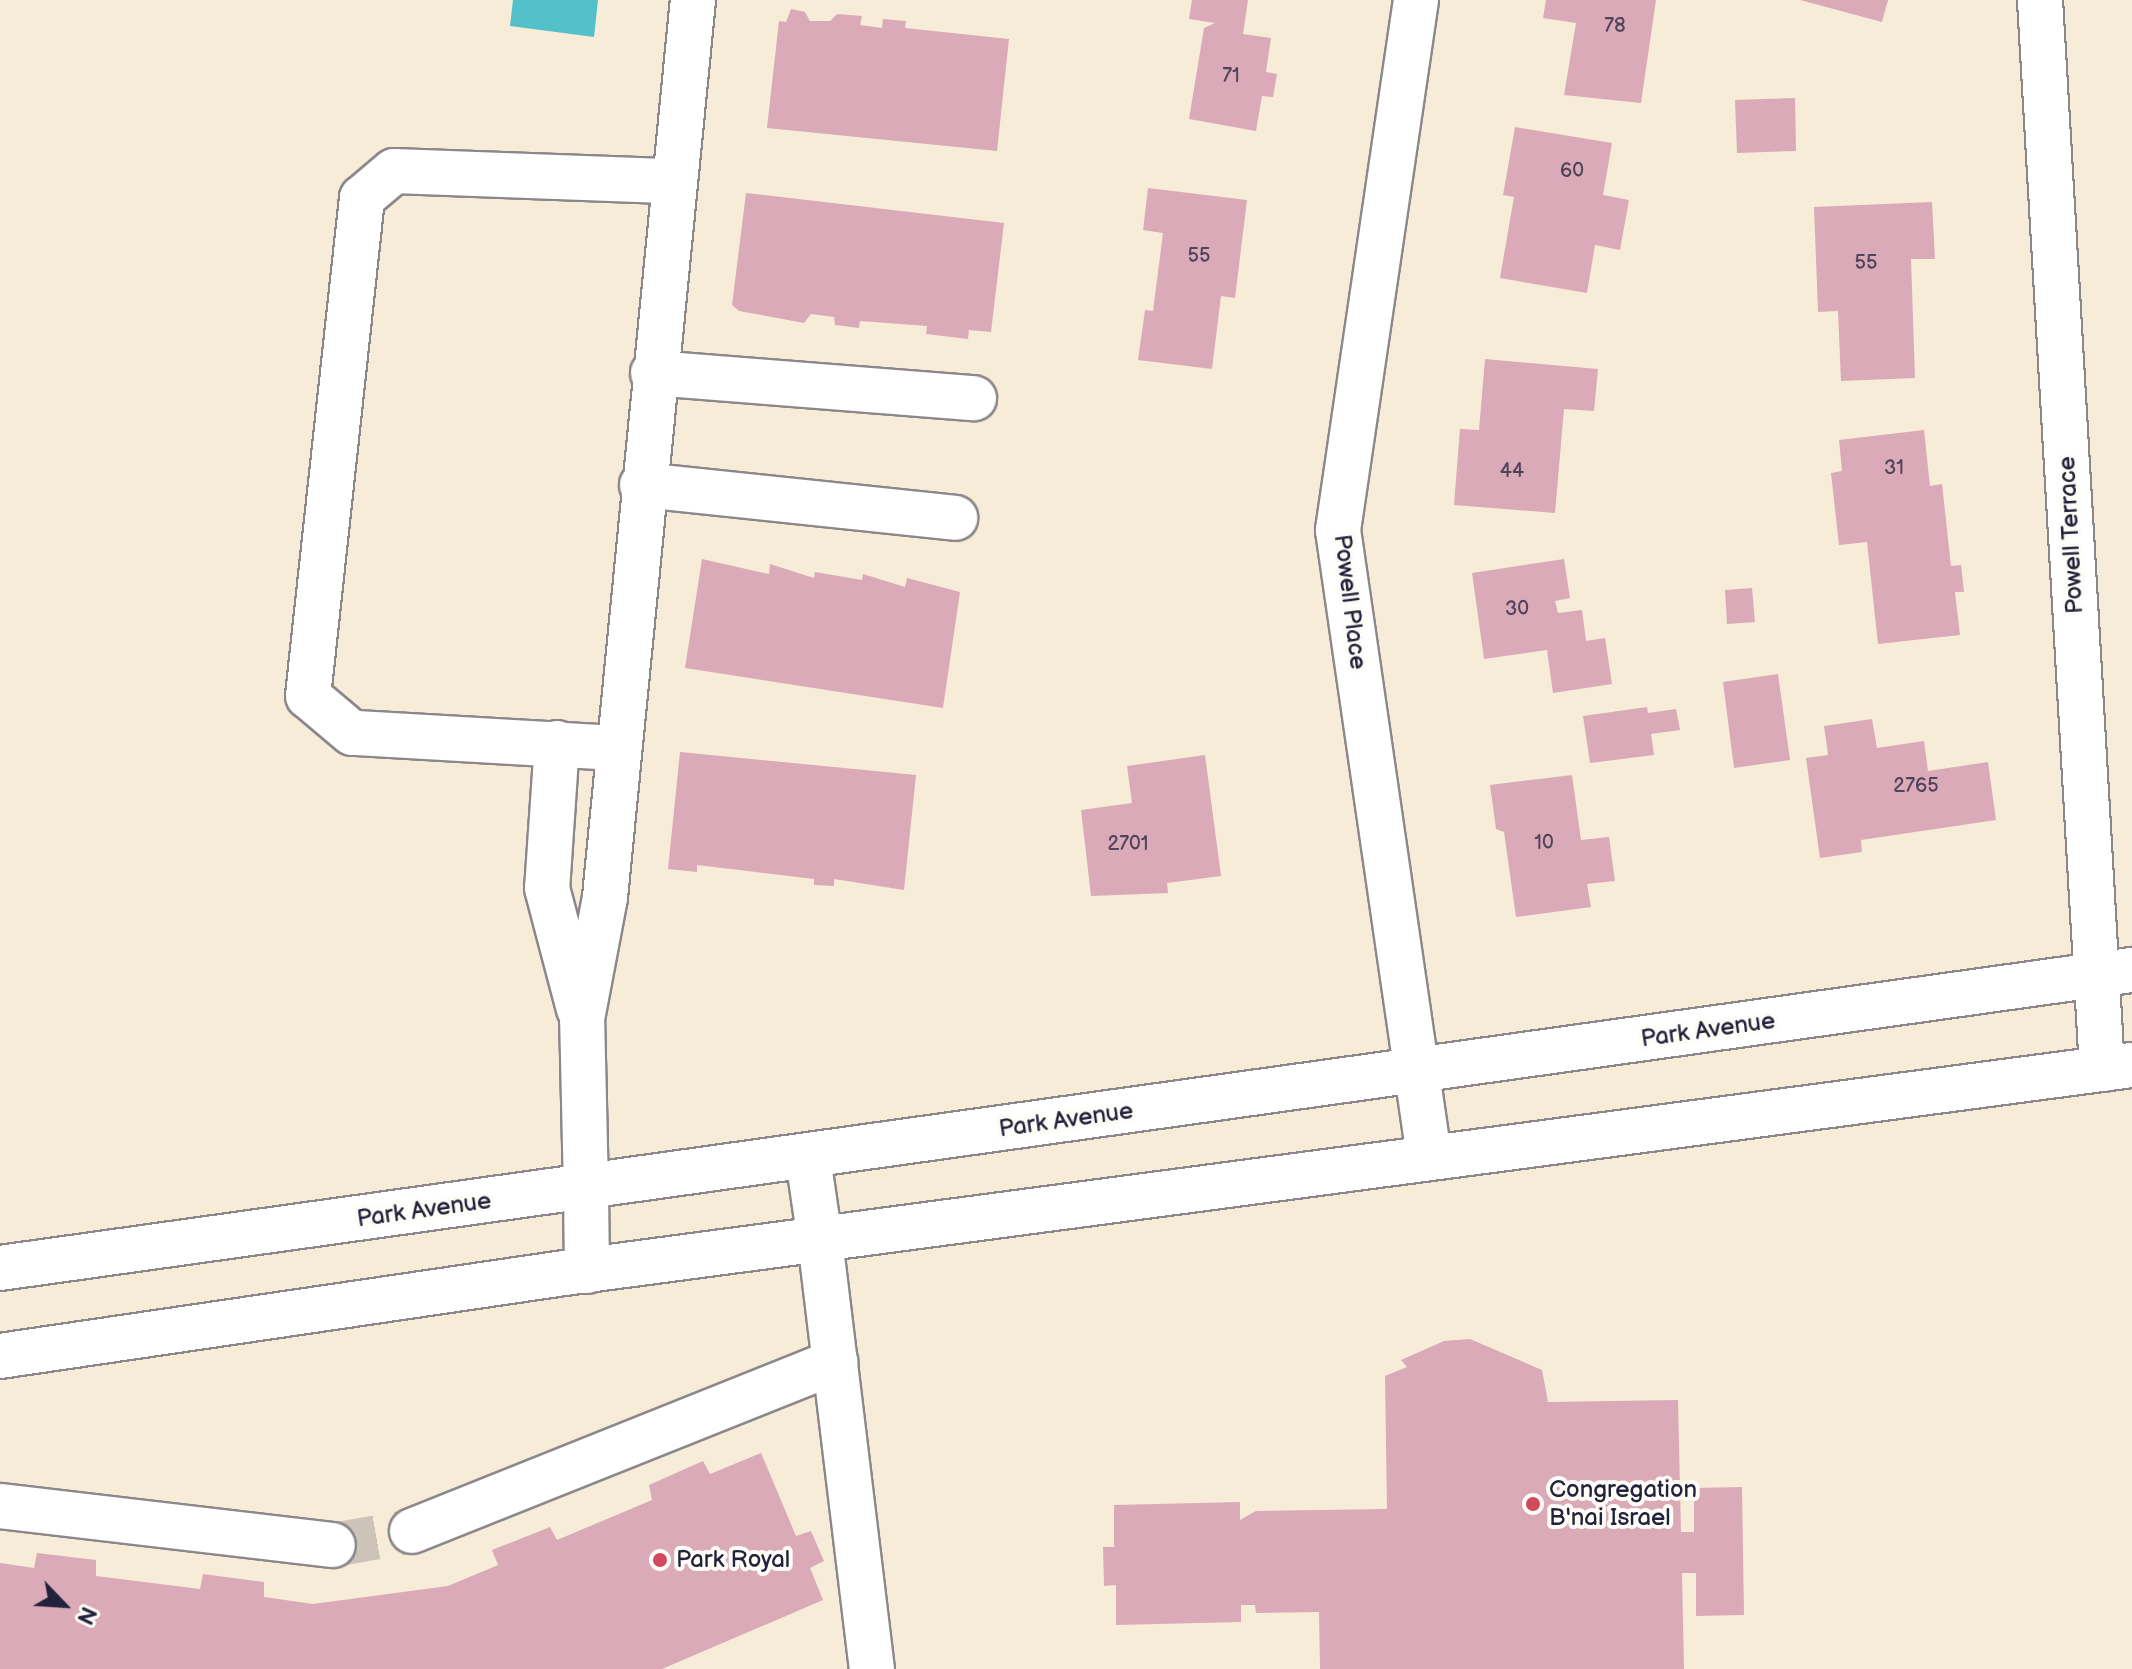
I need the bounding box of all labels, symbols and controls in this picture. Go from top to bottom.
house number: 78 [1604,14,1626,38]
house number: 71 [1222,64,1240,88]
house number: 60 [1560,159,1584,183]
house number: 55 [1188,244,1210,268]
house number: 55 [1855,251,1877,275]
street label: Powell Terrace [2052,455,2090,615]
house number: 31 [1884,456,1904,480]
house number: 44 [1500,459,1524,483]
street label: Powell Place [1327,533,1373,671]
house number: 30 [1505,597,1529,621]
house number: 2765 [1893,774,1939,798]
house number: 10 [1534,831,1554,855]
house number: 2701 [1107,832,1149,856]
street label: Park Avenue [1639,1006,1777,1054]
street label: Park Avenue [997,1096,1135,1144]
street label: Park Avenue [355,1186,493,1234]
place label: Congregation B'nai Israel [1549,1476,1697,1532]
marker: Congregation B'nai Israel [1524,1495,1542,1513]
place label: Park Royal [676,1546,790,1574]
marker: Park Royal [651,1551,669,1569]
north arrow [24,1565,104,1645]
text: N [70,1602,102,1629]

